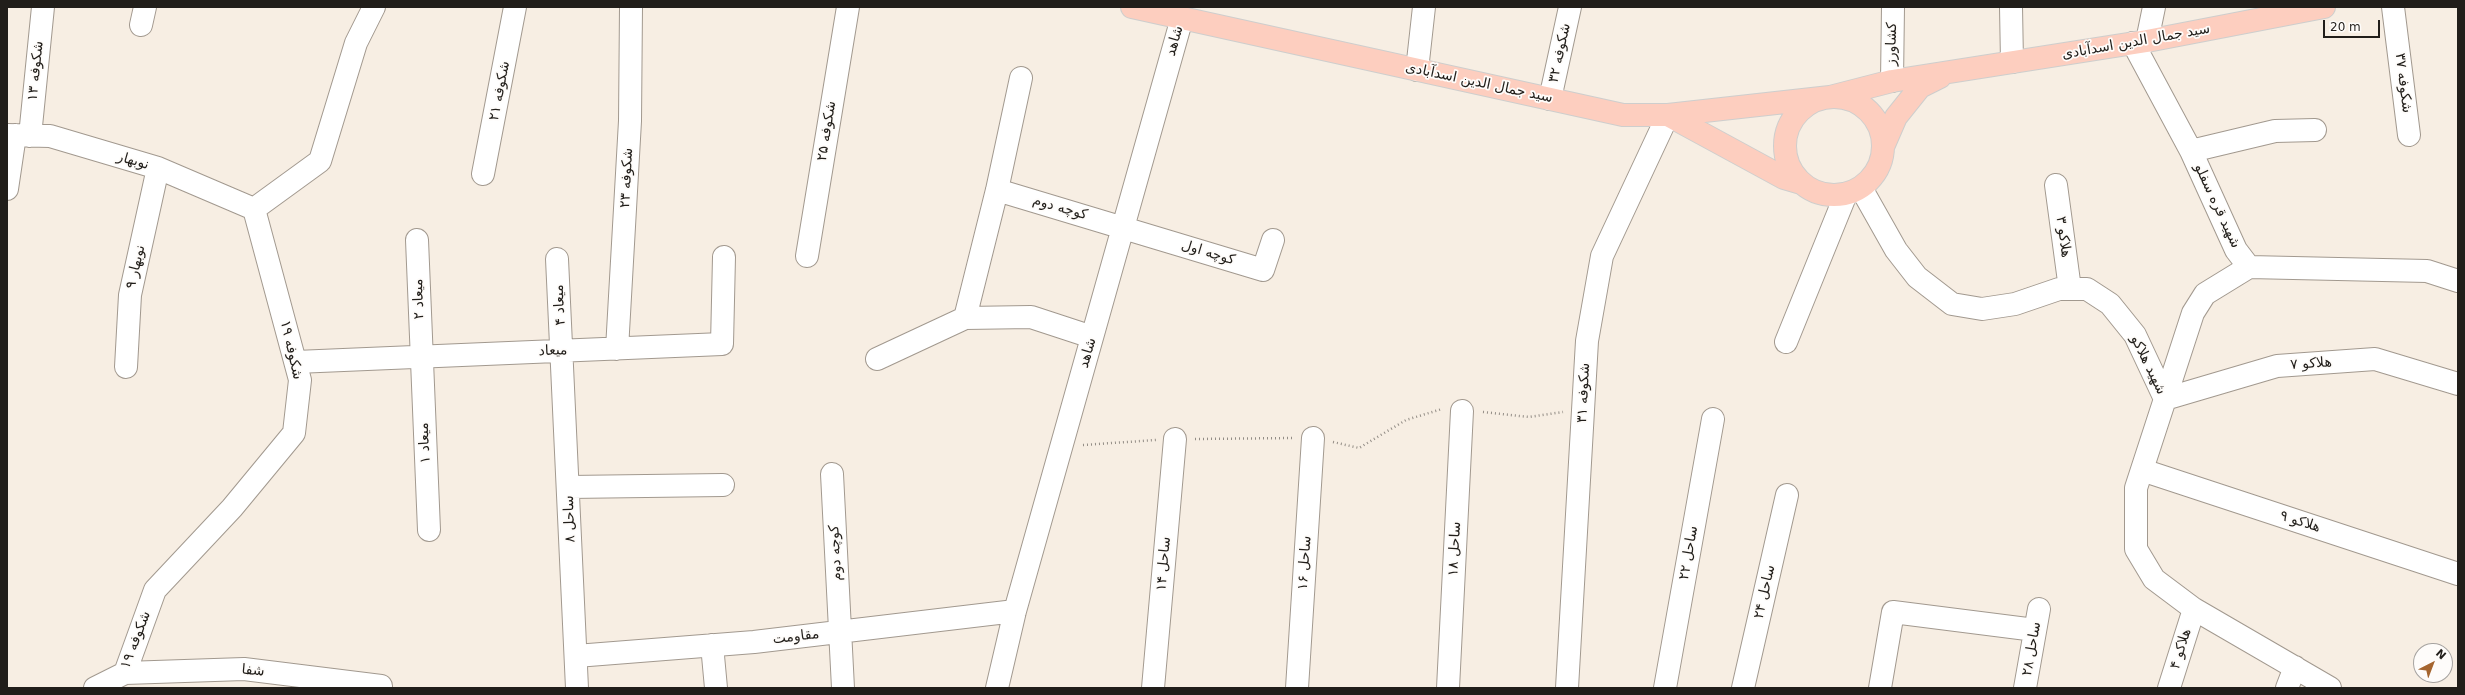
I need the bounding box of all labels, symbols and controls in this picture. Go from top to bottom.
scale bar [2325,12,2382,38]
text: 20 m [2330,20,2361,34]
street label: سید جمال الدین اسدآبادی [2061,21,2211,63]
street label: شکوفه ۳۲ [1546,22,1574,84]
street label: کشاورز [1883,22,1901,66]
street label: شاهد [1163,24,1187,58]
street label: شکوفه ۱۳ [24,40,48,102]
street label: شکوفه ۳۷ [2391,52,2415,114]
street label: سید جمال الدین اسدآبادی [1404,59,1554,107]
street label: شکوفه ۲۱ [486,60,514,122]
street label: شکوفه ۲۵ [814,100,840,162]
street label: شکوفه ۲۳ [617,147,637,209]
street label: نوبهار [115,148,151,174]
street label: شهید قره سفلو [2190,161,2244,251]
street label: کوچه دوم [1031,192,1089,224]
street label: هلاکو ۳ [2052,215,2074,259]
street label: کوچه اول [1179,237,1237,269]
street label: نوبهار ۹ [123,243,149,291]
street label: میعاد ۲ [410,278,428,320]
street label: میعاد ۴ [551,284,569,326]
street label: شکوفه ۱۹ [276,319,306,381]
street label: شهید هلاکو [2126,333,2170,397]
street label: شاهد [1076,336,1100,370]
street label: میعاد [538,342,568,360]
street label: هلاکو ۷ [2290,354,2332,374]
street label: شکوفه ۳۱ [1574,362,1594,424]
street label: میعاد ۱ [416,422,434,464]
street label: ساحل ۸ [561,495,579,543]
street label: هلاکو ۹ [2278,508,2322,536]
street label: ساحل ۱۸ [1445,521,1465,577]
street label: کوچه دوم [826,525,846,581]
street label: ساحل ۲۲ [1676,525,1702,581]
street label: ساحل ۱۶ [1295,535,1315,591]
street label: ساحل ۱۴ [1153,536,1175,592]
street label: ساحل ۲۴ [1751,563,1779,621]
street label: شکوفه ۱۹ [117,609,155,671]
street label: ساحل ۲۸ [2019,621,2045,677]
street label: مقاومت [772,626,820,648]
street label: هلاکو ۴ [2167,627,2195,671]
north arrow [2413,643,2453,683]
text: N [2433,647,2448,662]
street label: شفا [241,662,265,680]

